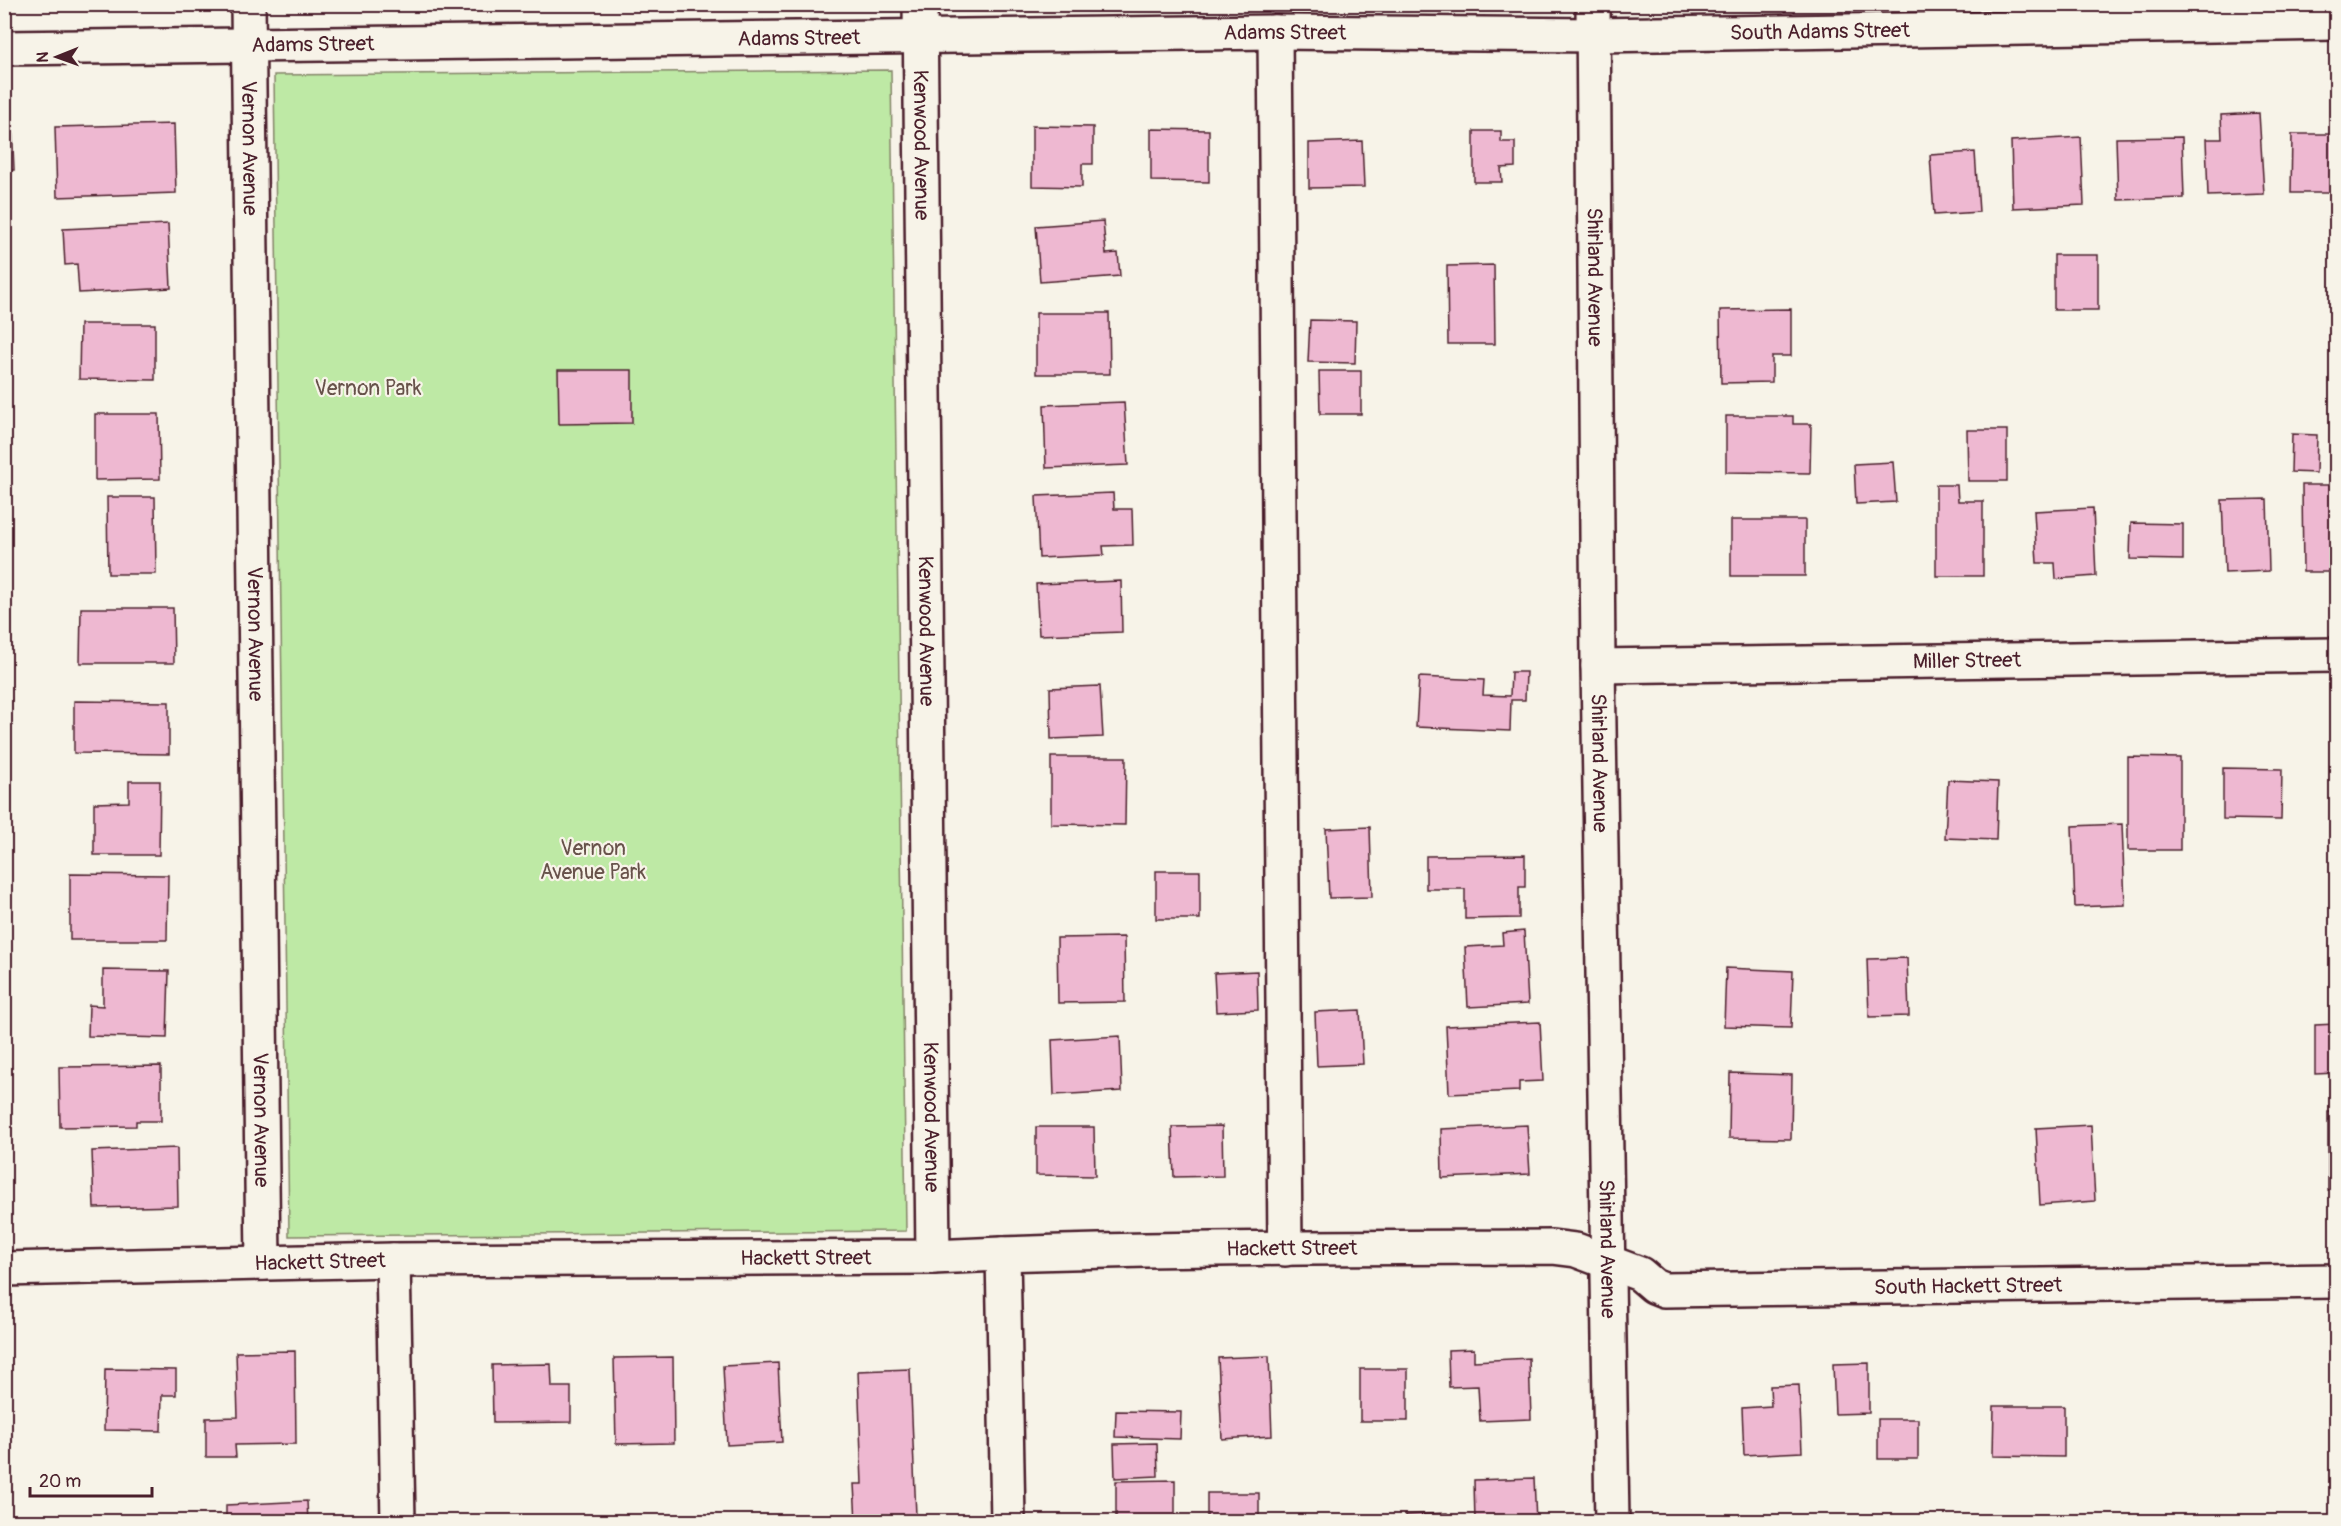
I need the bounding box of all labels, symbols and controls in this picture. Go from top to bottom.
street label: South Adams Street [1730,16,1911,46]
street label: Adams Street [1223,18,1347,46]
street label: Adams Street [737,24,861,52]
north arrow [27,27,87,87]
street label: Adams Street [251,30,375,58]
text: N [33,51,53,63]
street label: Kenwood Avenue [907,69,936,221]
street label: Vernon Avenue [235,80,264,216]
street label: Shirland Avenue [1581,207,1609,347]
park label: Vernon Park [314,375,422,402]
street label: Kenwood Avenue [912,555,941,707]
street label: Vernon Avenue [241,566,270,702]
street label: Miller Street [1913,646,2022,675]
street label: Shirland Avenue [1585,693,1614,833]
park label: Vernon Avenue Park [540,835,646,886]
street label: Kenwood Avenue [917,1041,946,1193]
street label: Vernon Avenue [247,1052,276,1188]
street label: Shirland Avenue [1593,1179,1622,1319]
street label: Hackett Street [1226,1234,1358,1262]
street label: Hackett Street [740,1244,872,1272]
street label: Hackett Street [254,1247,386,1277]
street label: South Hackett Street [1874,1271,2063,1301]
scale bar [30,1460,152,1498]
text: 20 m [39,1470,81,1493]

